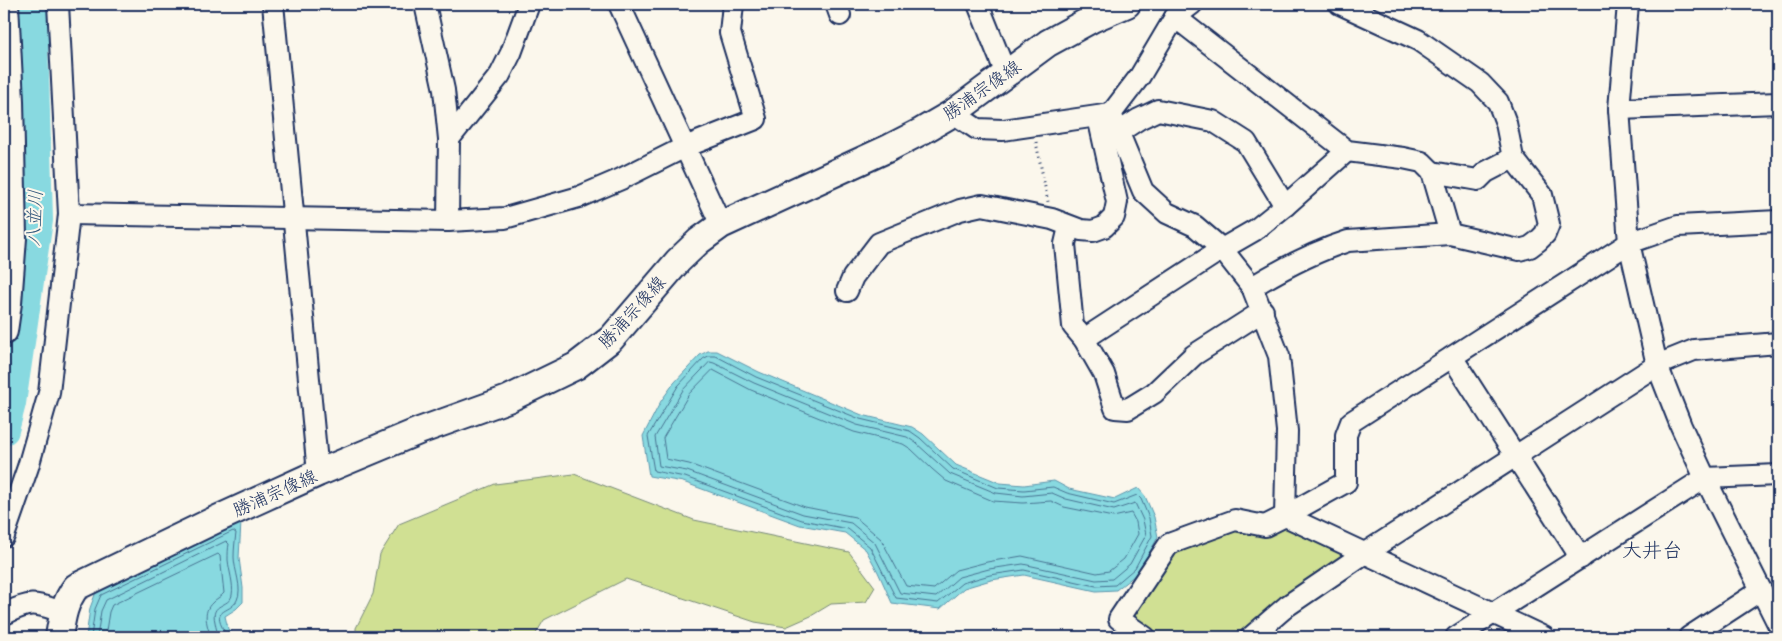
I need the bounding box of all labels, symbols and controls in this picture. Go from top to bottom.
street label: 勝浦宗像線 [936,51,1028,129]
water label: 八並川 [16,189,52,247]
street label: 勝浦宗像線 [590,268,674,356]
street label: 勝浦宗像線 [227,460,323,526]
district label: 大井台 [1622,533,1682,568]

